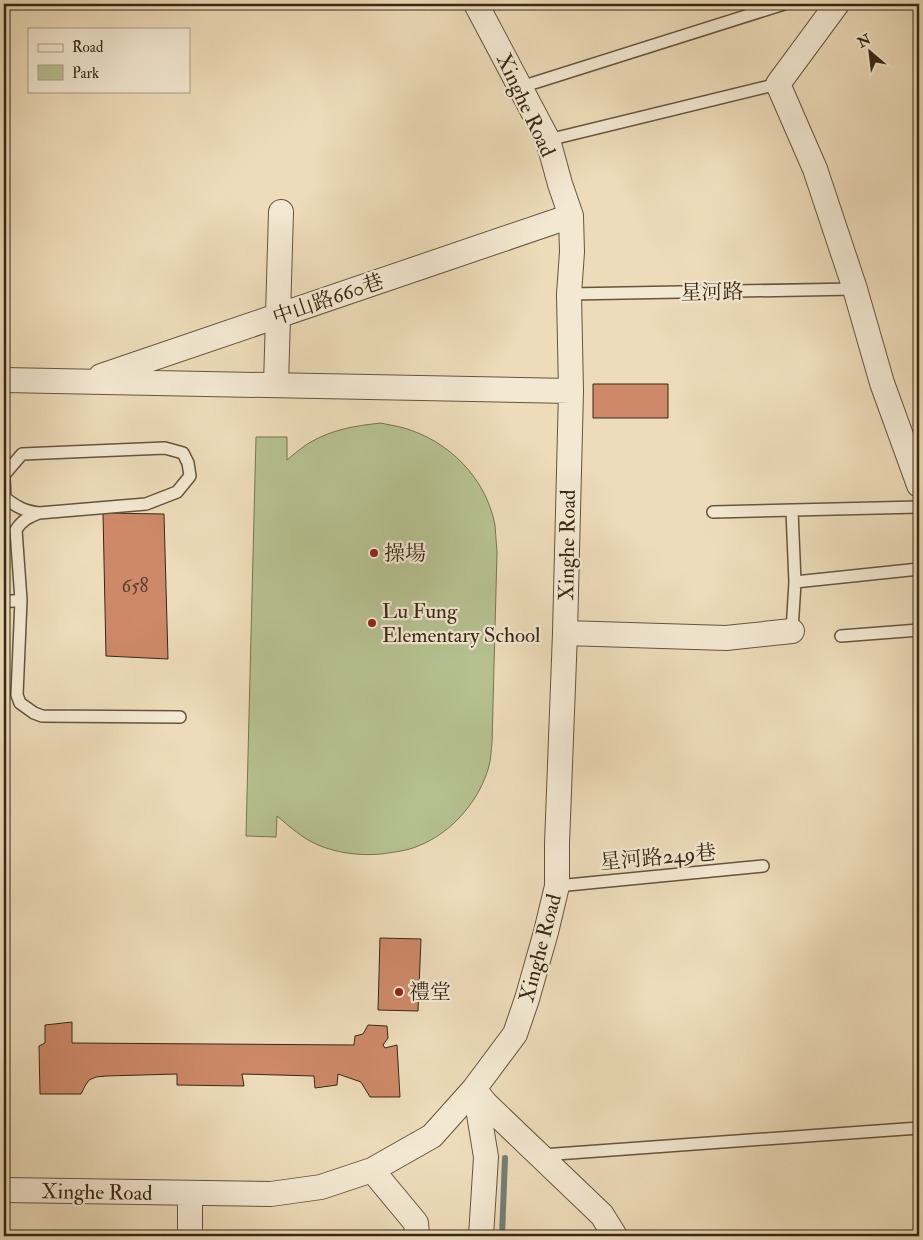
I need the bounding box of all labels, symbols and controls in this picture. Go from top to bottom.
legend [28,28,190,92]
north arrow [846,28,896,78]
text: N [854,30,874,52]
text: Road [72,38,104,57]
street label: Xinghe Road [490,49,562,162]
text: Park [72,64,99,83]
street label: 中山路660巷 [269,268,387,331]
street label: 星河路 [680,278,744,307]
street label: Xinghe Road [553,489,582,601]
place label: 操場 [384,540,426,567]
marker: 操場 [368,547,380,559]
house number: 658 [122,574,149,598]
place label: Lu Fung Elementary School [382,598,541,649]
marker: Lu Fung Elementary School [366,617,378,629]
street label: 星河路249巷 [599,839,717,876]
street label: Xinghe Road [513,890,568,1005]
place label: 禮堂 [409,979,451,1006]
marker: 禮堂 [393,986,405,998]
street label: Xinghe Road [41,1178,153,1207]

